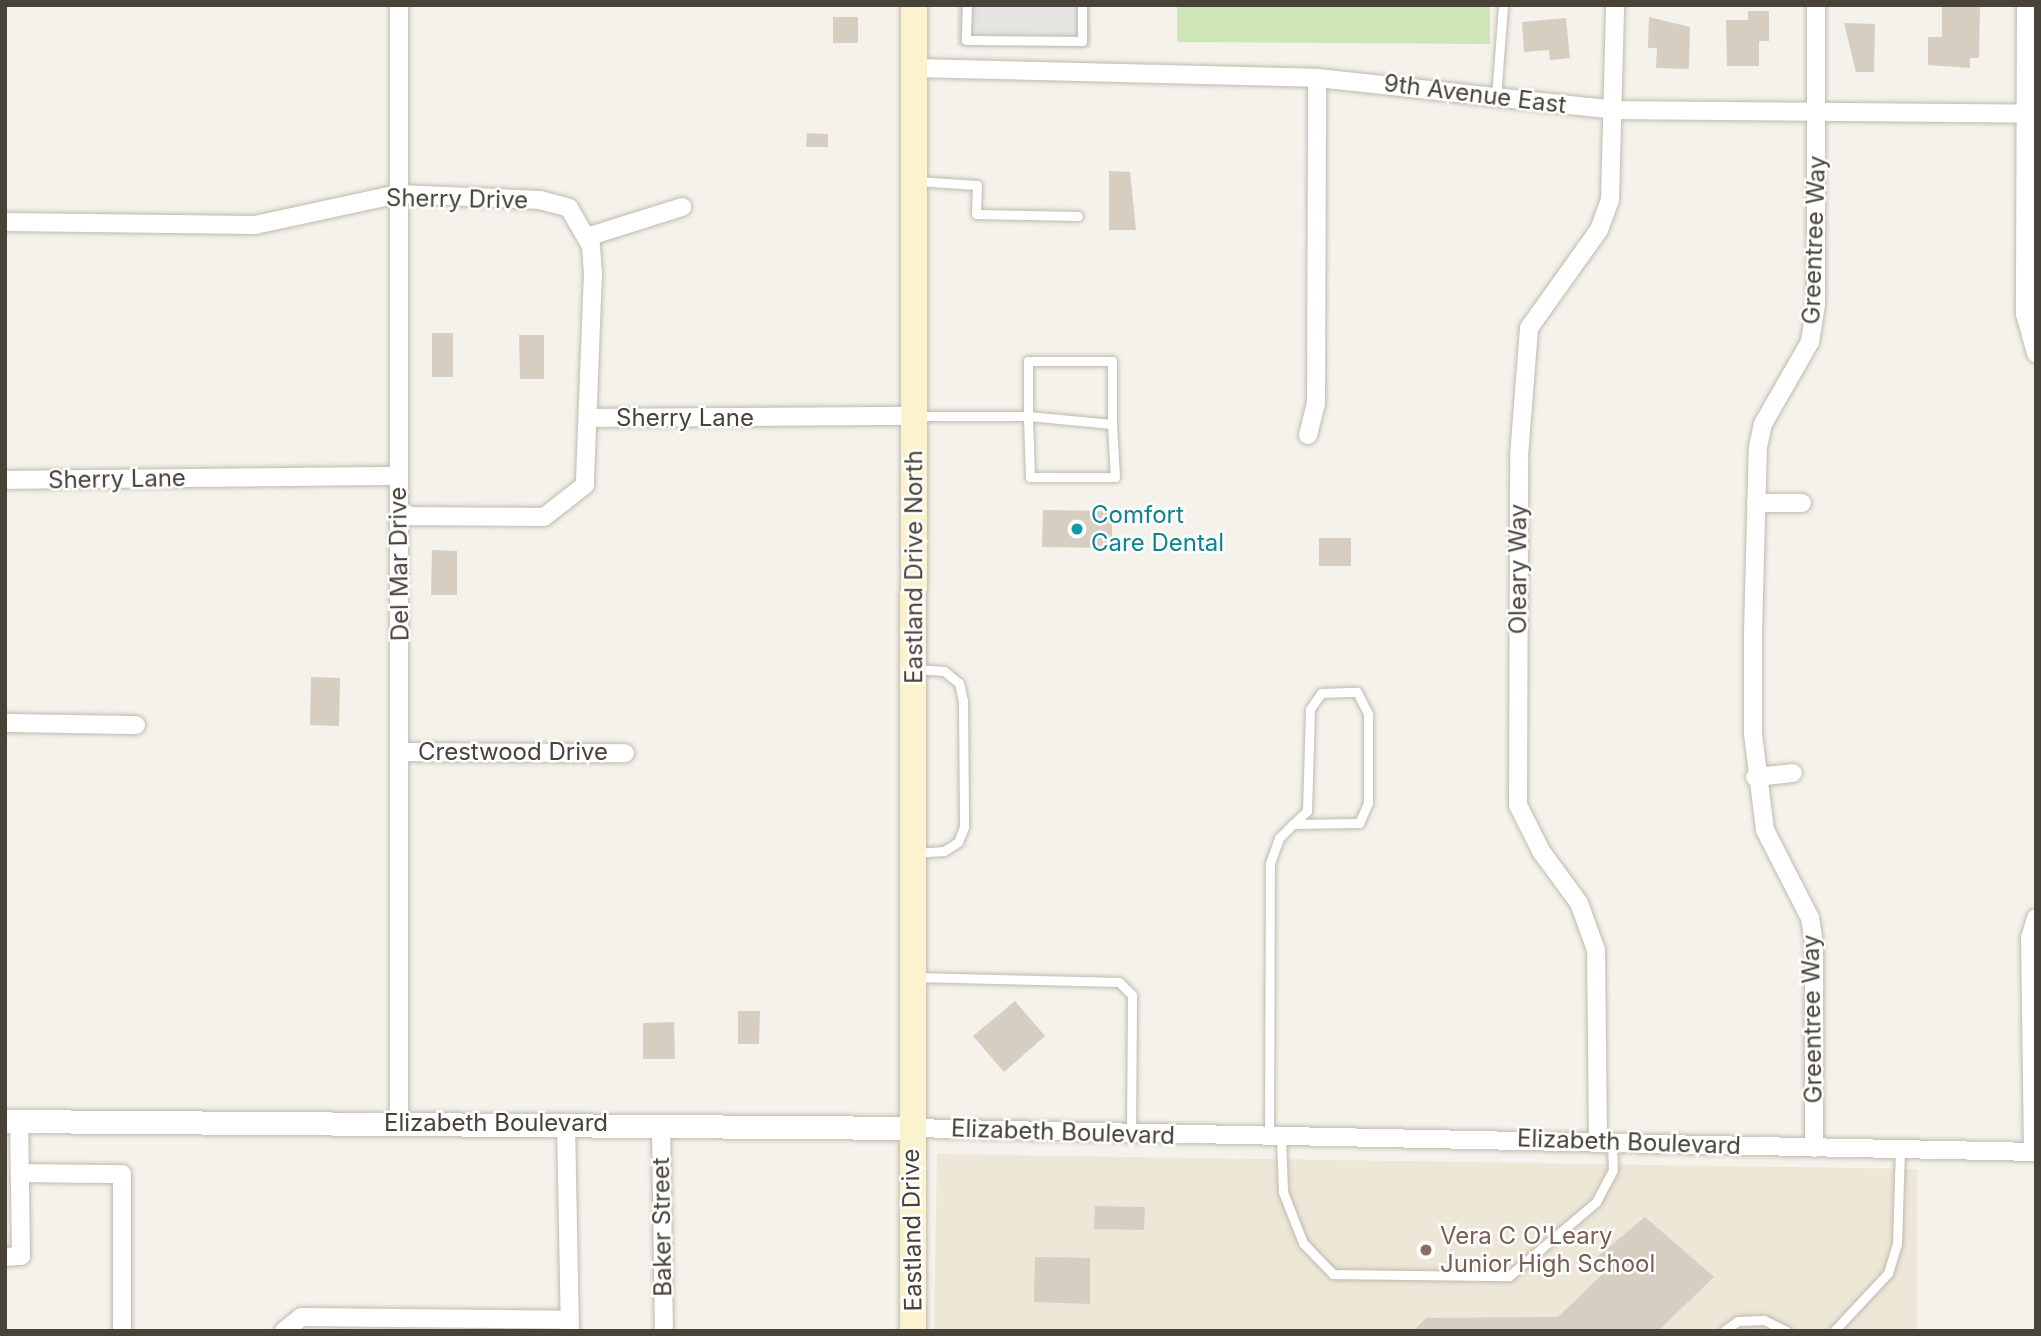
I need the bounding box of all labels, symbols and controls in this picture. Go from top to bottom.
street label: 9th Avenue East [1382,69,1568,119]
street label: Greentree Way [1797,155,1831,325]
street label: Sherry Drive [386,183,528,215]
street label: Sherry Lane [616,404,754,432]
street label: Eastland Drive North [900,450,928,684]
street label: Sherry Lane [48,463,186,495]
street label: Del Mar Drive [383,487,415,641]
place label: Comfort Care Dental [1091,501,1224,557]
street label: Oleary Way [1504,504,1532,634]
marker: Comfort Care Dental [1069,521,1085,537]
street label: Crestwood Drive [418,738,608,766]
street label: Greentree Way [1796,934,1828,1104]
street label: Elizabeth Boulevard [384,1109,608,1137]
street label: Elizabeth Boulevard [951,1114,1175,1150]
street label: Elizabeth Boulevard [1517,1124,1741,1160]
street label: Eastland Drive [896,1148,928,1312]
street label: Baker Street [646,1157,678,1297]
place label: Vera C O'Leary Junior High School [1440,1222,1655,1278]
marker: Vera C O'Leary Junior High School [1418,1242,1434,1258]

